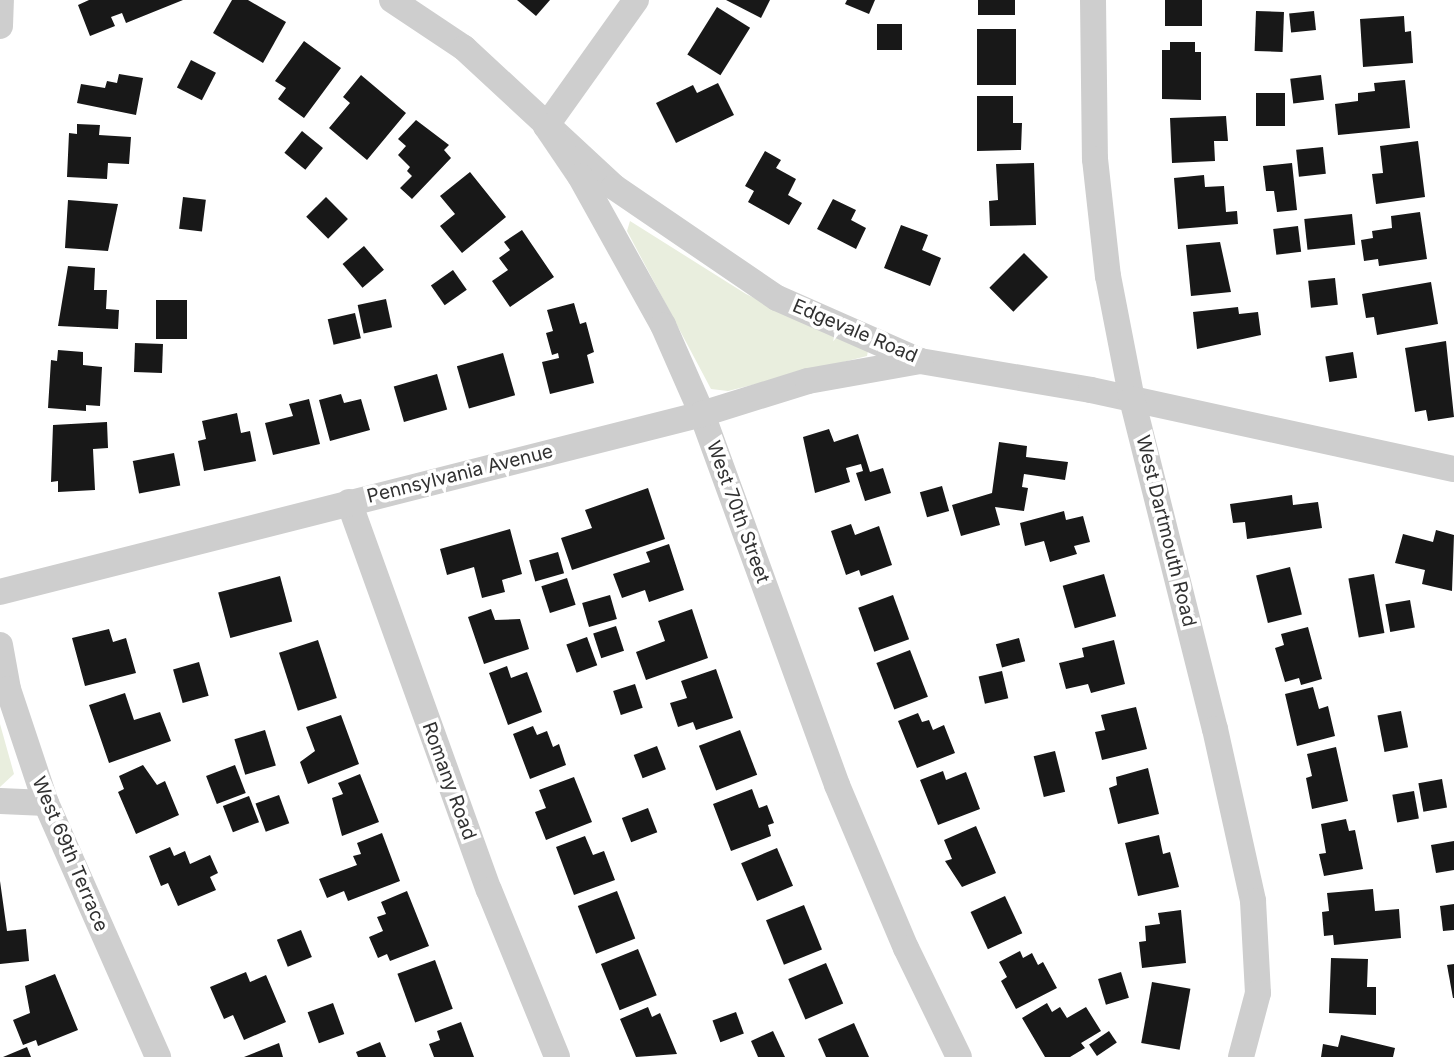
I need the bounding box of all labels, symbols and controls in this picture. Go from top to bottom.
street label: Edgevale Road [789,294,921,368]
street label: West Dartmouth Road [1131,433,1201,629]
street label: West 70th Street [702,438,774,586]
street label: Pennsylvania Avenue [365,440,555,508]
street label: Romany Road [417,719,481,843]
street label: West 69th Terrace [27,773,113,935]

